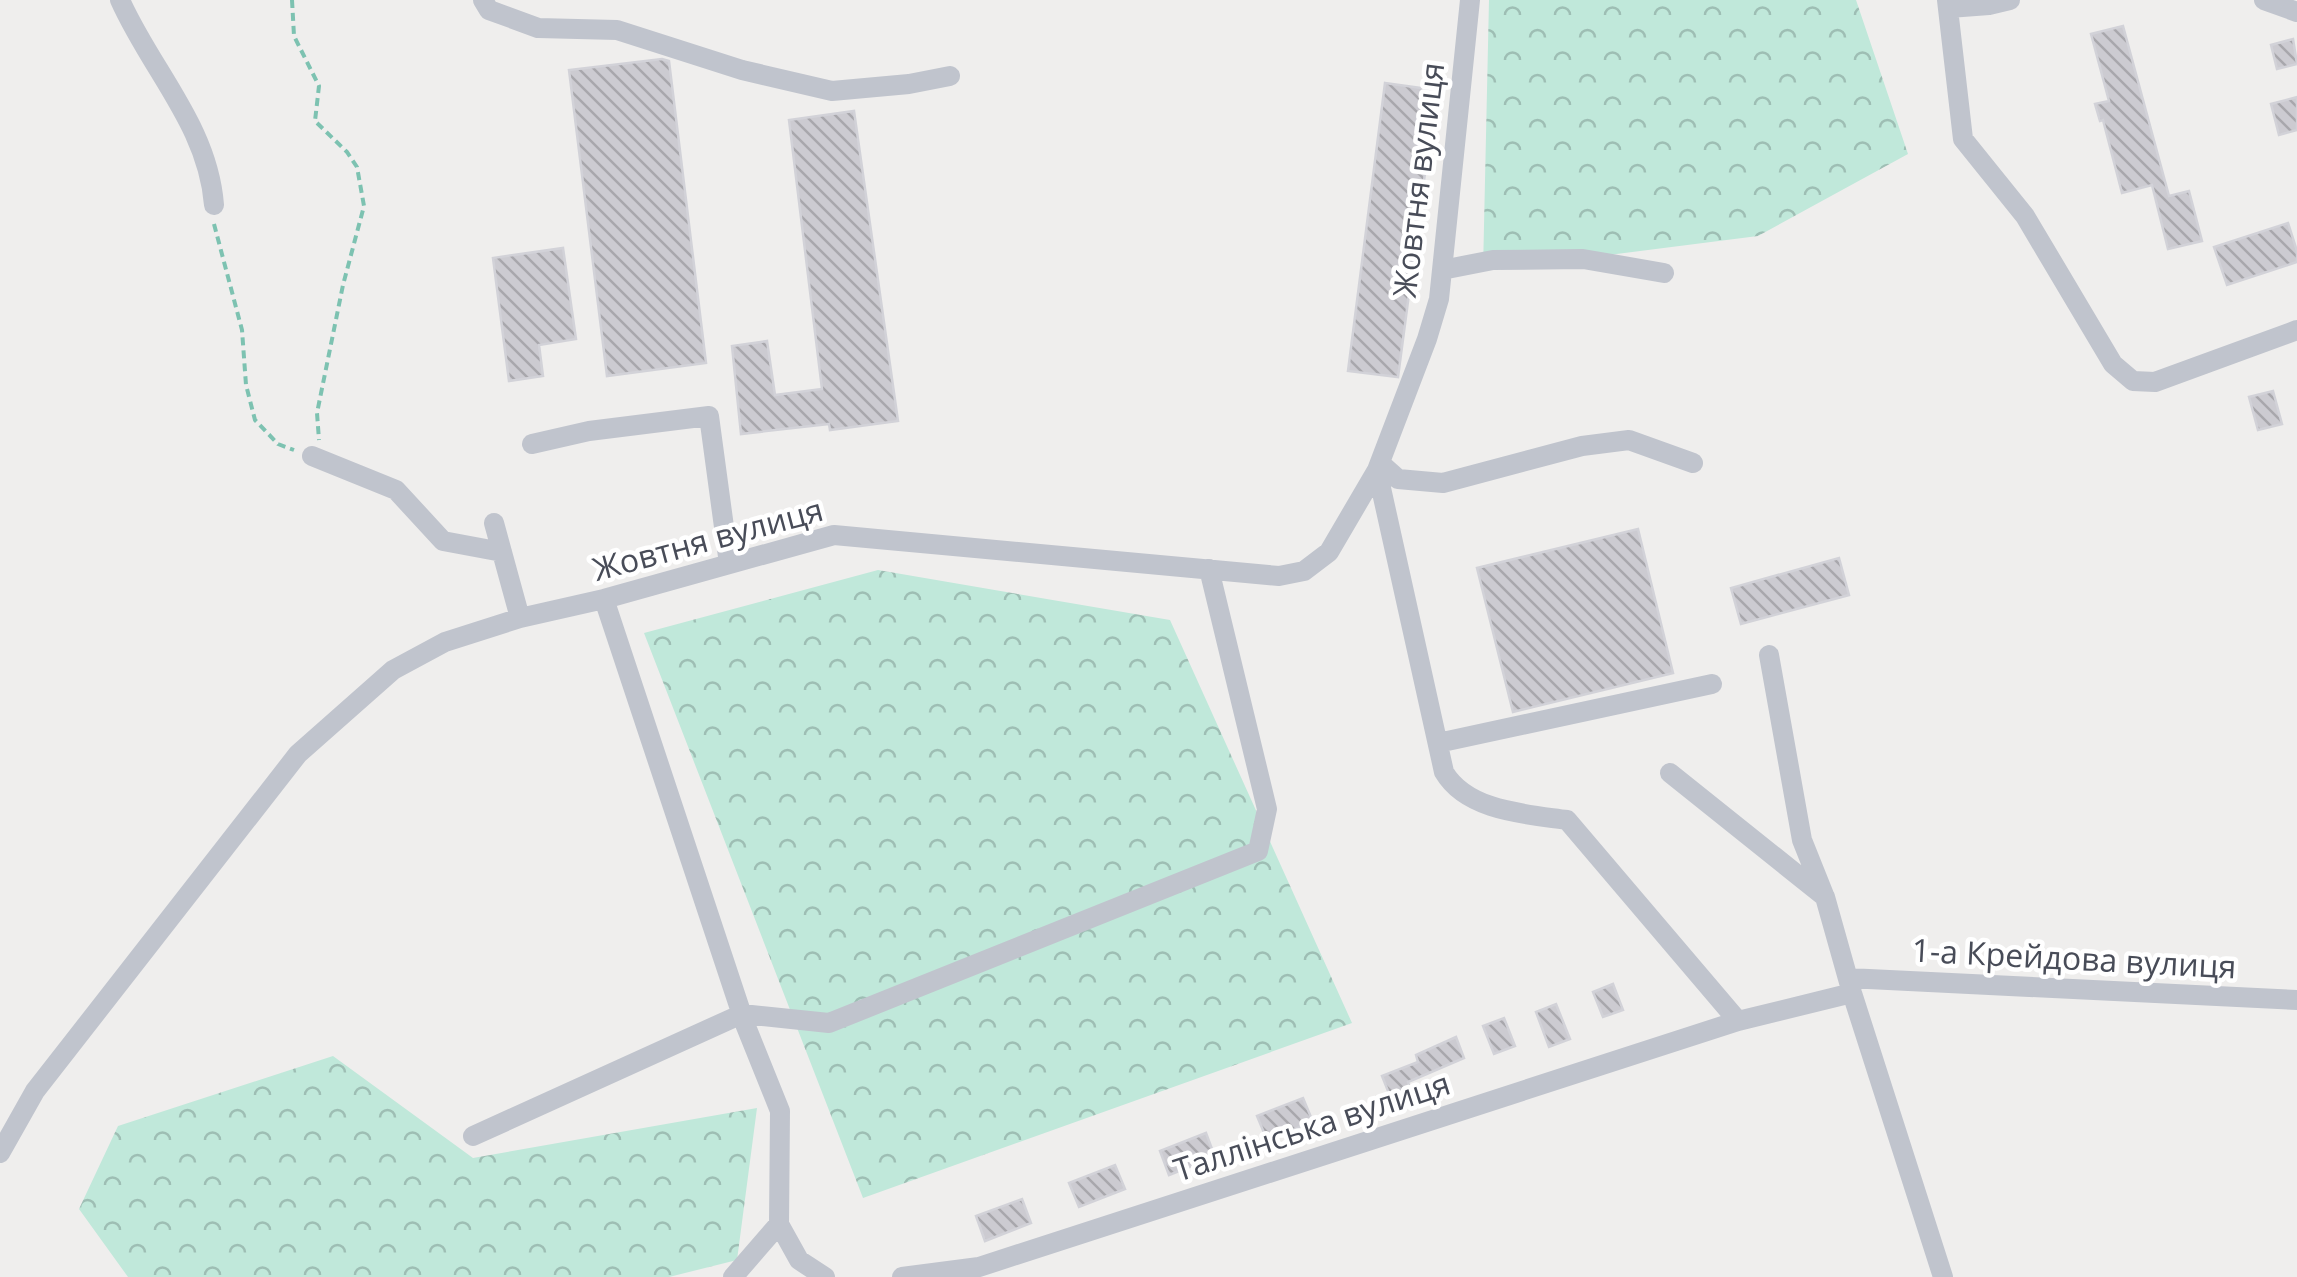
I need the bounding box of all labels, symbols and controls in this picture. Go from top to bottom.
street label: Жовтня вулиця [1382,60,1453,300]
street label: Жовтня вулиця [588,487,827,590]
street label: 1-а Крейдова вулиця [1911,928,2237,987]
street label: Таллінська вулиця [1168,1061,1455,1191]

